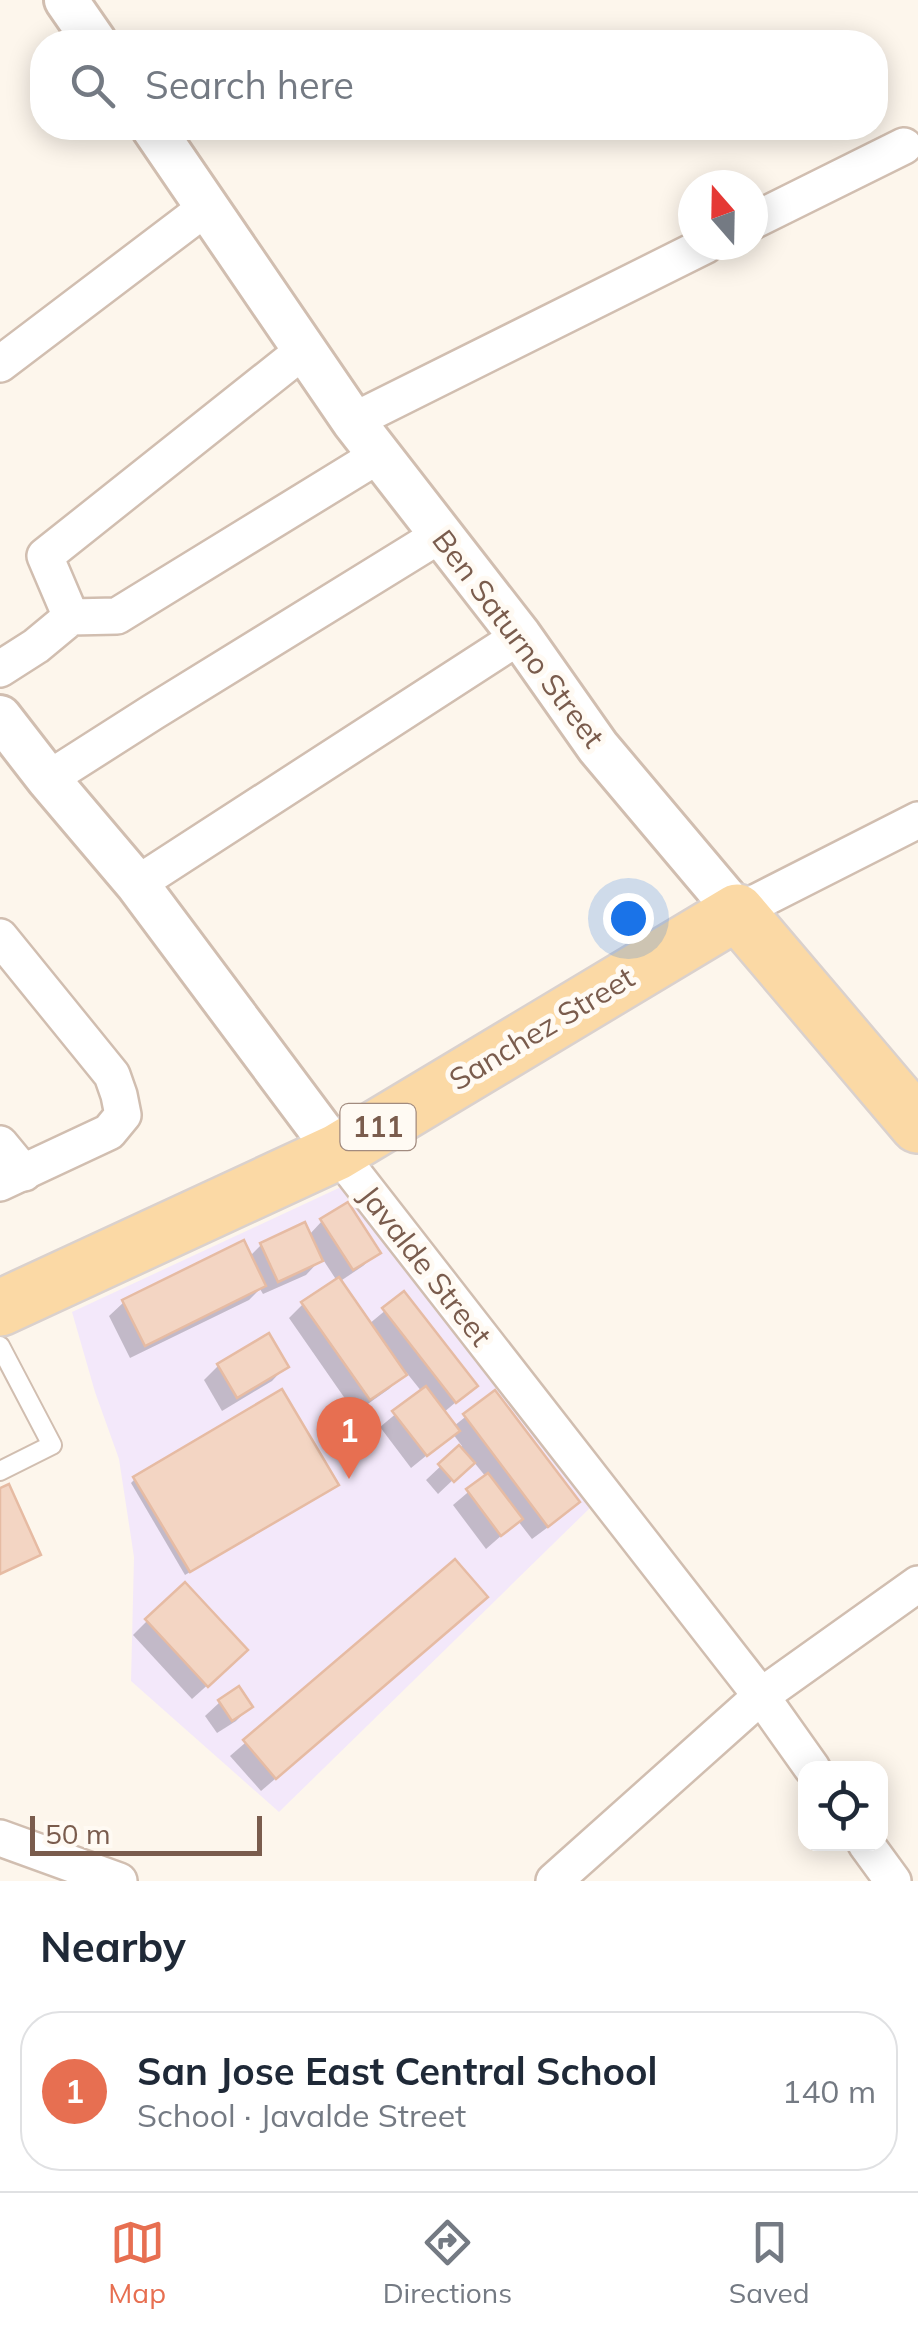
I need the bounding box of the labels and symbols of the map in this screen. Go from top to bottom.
north arrow [678,170,768,260]
street label: Ben Saturno Street [424,522,613,755]
your location [603,893,654,944]
street label: Sanchez Street [442,958,641,1098]
road number: 111 [340,1104,416,1150]
street label: Javalde Street [351,1177,500,1353]
pin: 1 [316,1396,382,1479]
scale bar [30,1811,262,1856]

